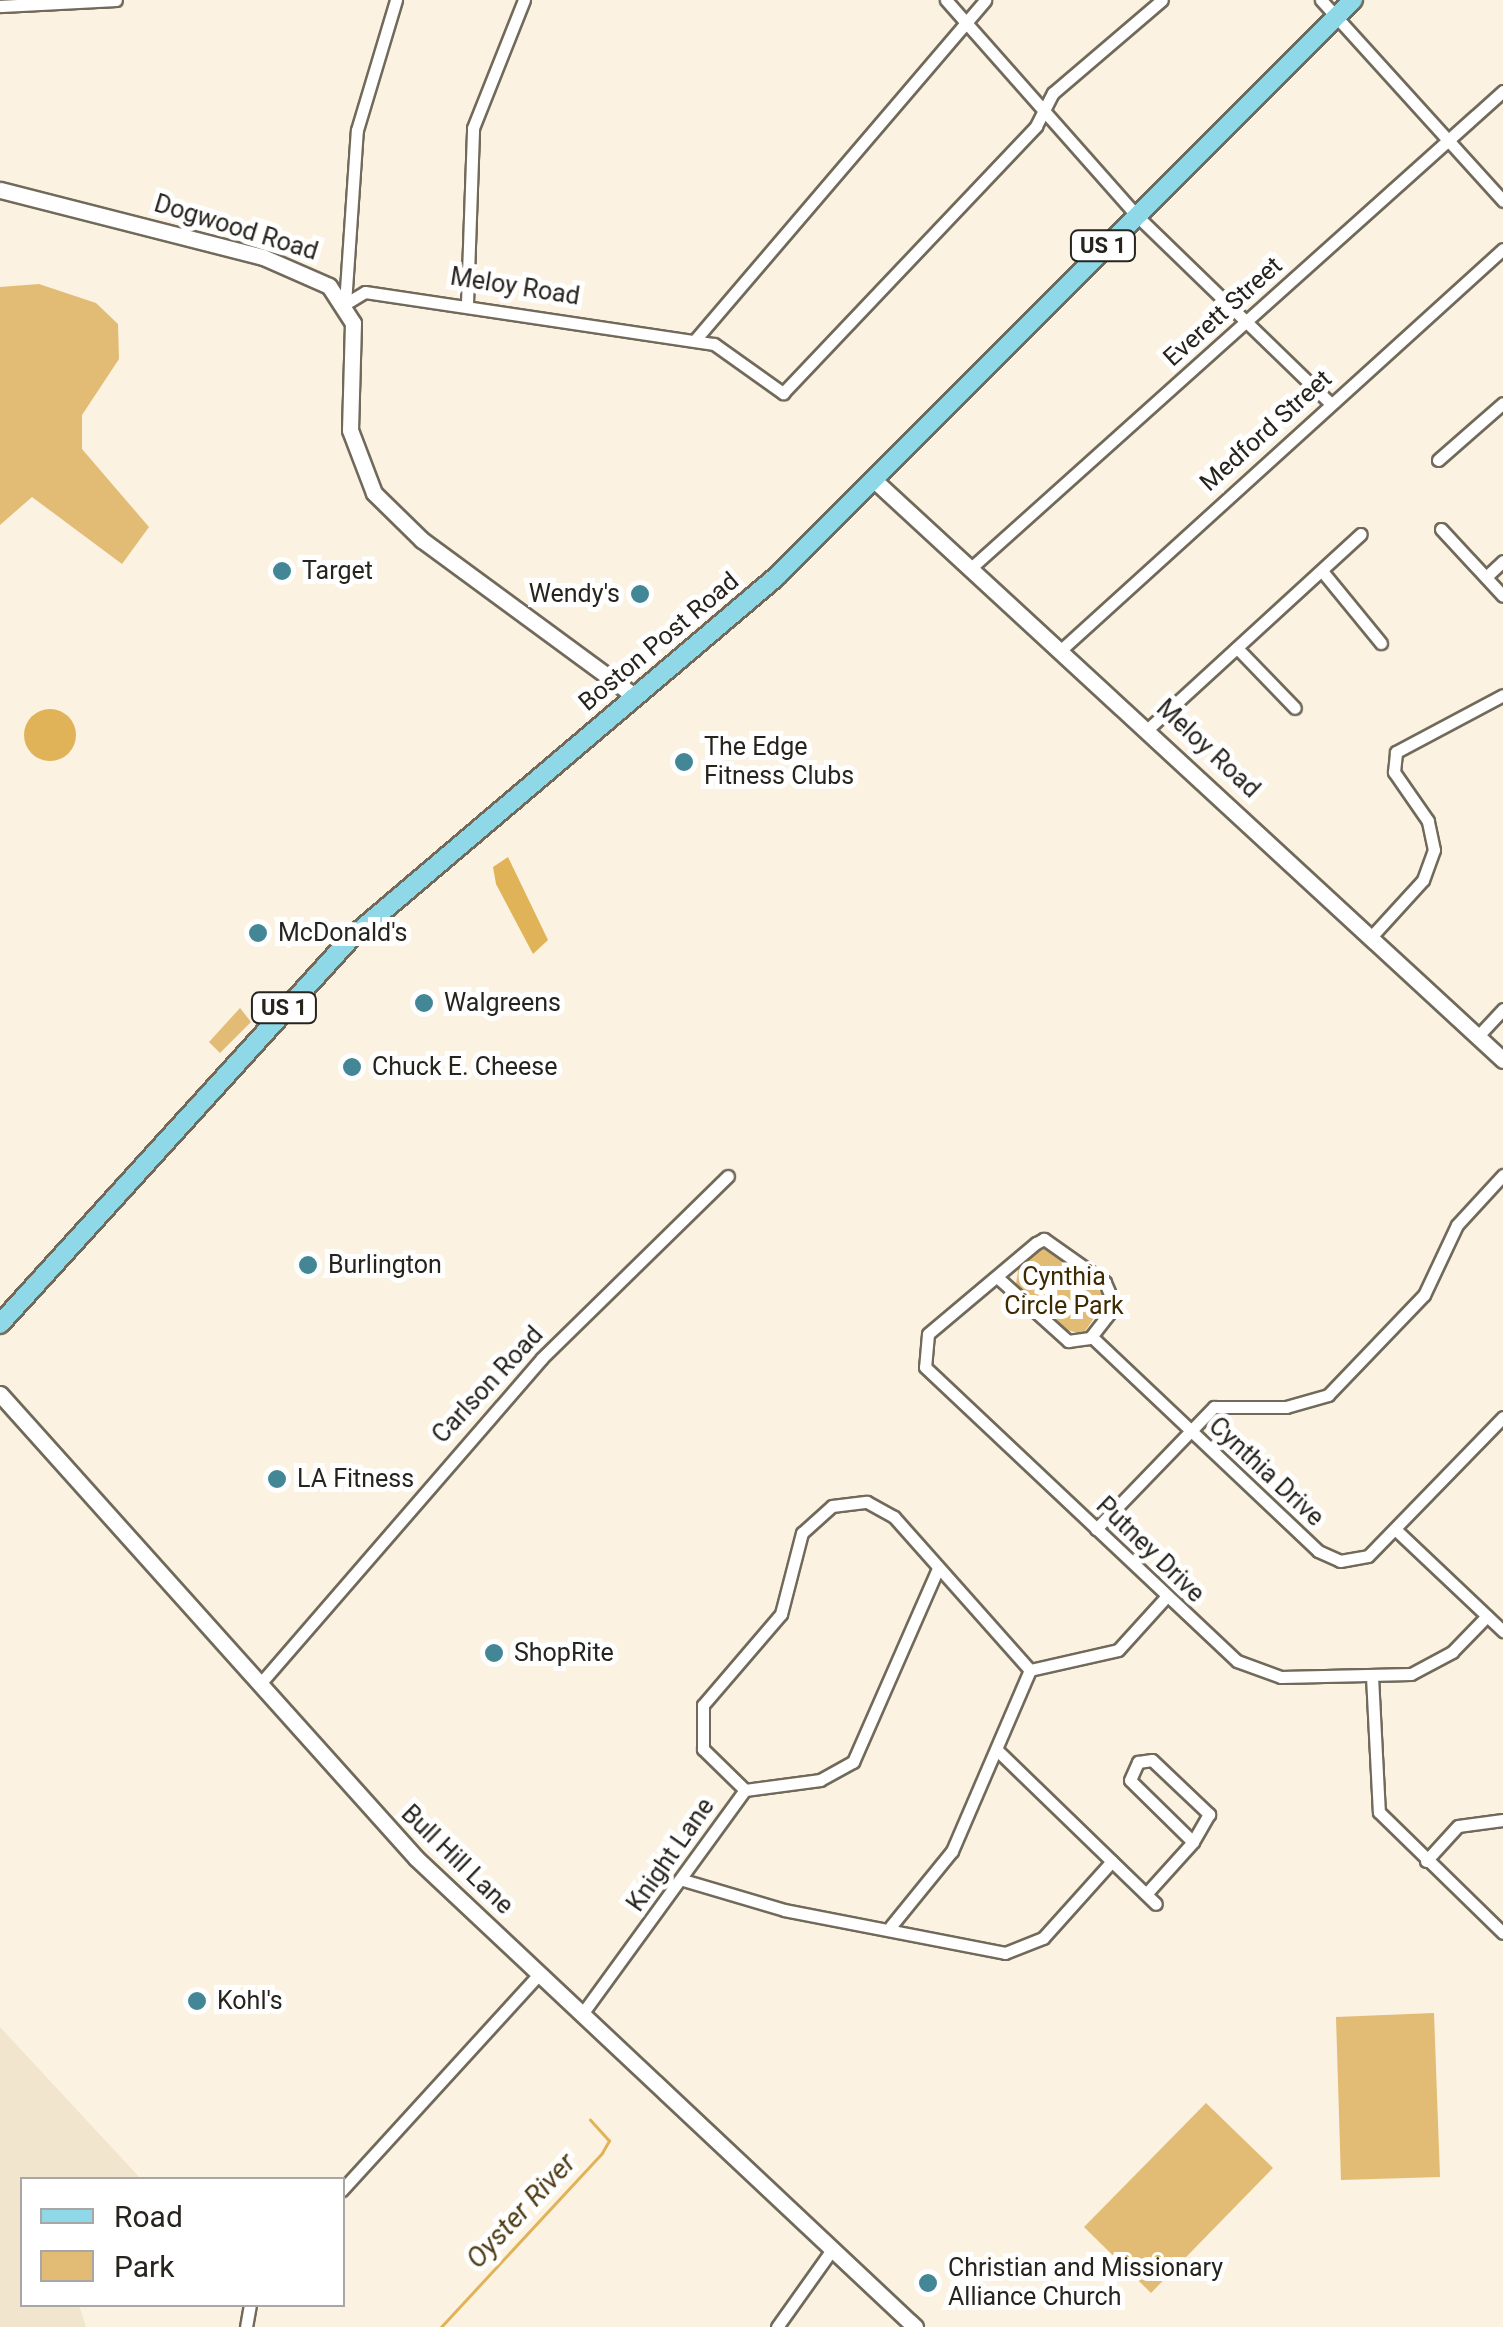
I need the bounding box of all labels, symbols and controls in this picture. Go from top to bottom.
street label: Dogwood Road [150,189,322,267]
road number: US 1 [1068,229,1138,263]
street label: Everett Street [1158,251,1288,373]
street label: Meloy Road [448,262,582,312]
street label: Medford Street [1194,364,1338,498]
place label: Target [302,556,373,586]
marker: Target [271,560,293,582]
street label: Boston Post Road [573,566,745,718]
place label: Wendy's [529,579,620,609]
marker: Wendy's [629,583,651,605]
street label: Meloy Road [1150,693,1266,805]
place label: The Edge Fitness Clubs [704,733,854,792]
marker: The Edge Fitness Clubs [673,751,695,773]
place label: McDonald's [278,918,407,948]
marker: McDonald's [247,922,269,944]
place label: Walgreens [444,988,561,1018]
road number: US 1 [249,991,319,1025]
marker: Walgreens [413,992,435,1014]
place label: Chuck E. Cheese [372,1052,557,1082]
marker: Chuck E. Cheese [341,1056,363,1078]
place label: Burlington [328,1250,442,1280]
marker: Burlington [297,1254,319,1276]
park label: Cynthia Circle Park [1004,1263,1124,1322]
street label: Carlson Road [426,1320,550,1450]
street label: Cynthia Drive [1202,1411,1330,1533]
place label: LA Fitness [297,1464,414,1494]
marker: LA Fitness [266,1468,288,1490]
street label: Putney Drive [1090,1491,1210,1609]
place label: ShopRite [514,1638,614,1668]
marker: ShopRite [483,1642,505,1664]
street label: Knight Lane [621,1792,721,1918]
street label: Bull Hill Lane [395,1799,519,1921]
place label: Kohl's [217,1986,283,2016]
marker: Kohl's [186,1990,208,2012]
water label: Oyster River [459,2147,583,2275]
legend [20,2177,345,2307]
text: Road [114,2199,183,2234]
text: Park [114,2249,174,2284]
place label: Christian and Missionary Alliance Church [948,2254,1223,2313]
marker: Christian and Missionary Alliance Church [917,2272,939,2294]

